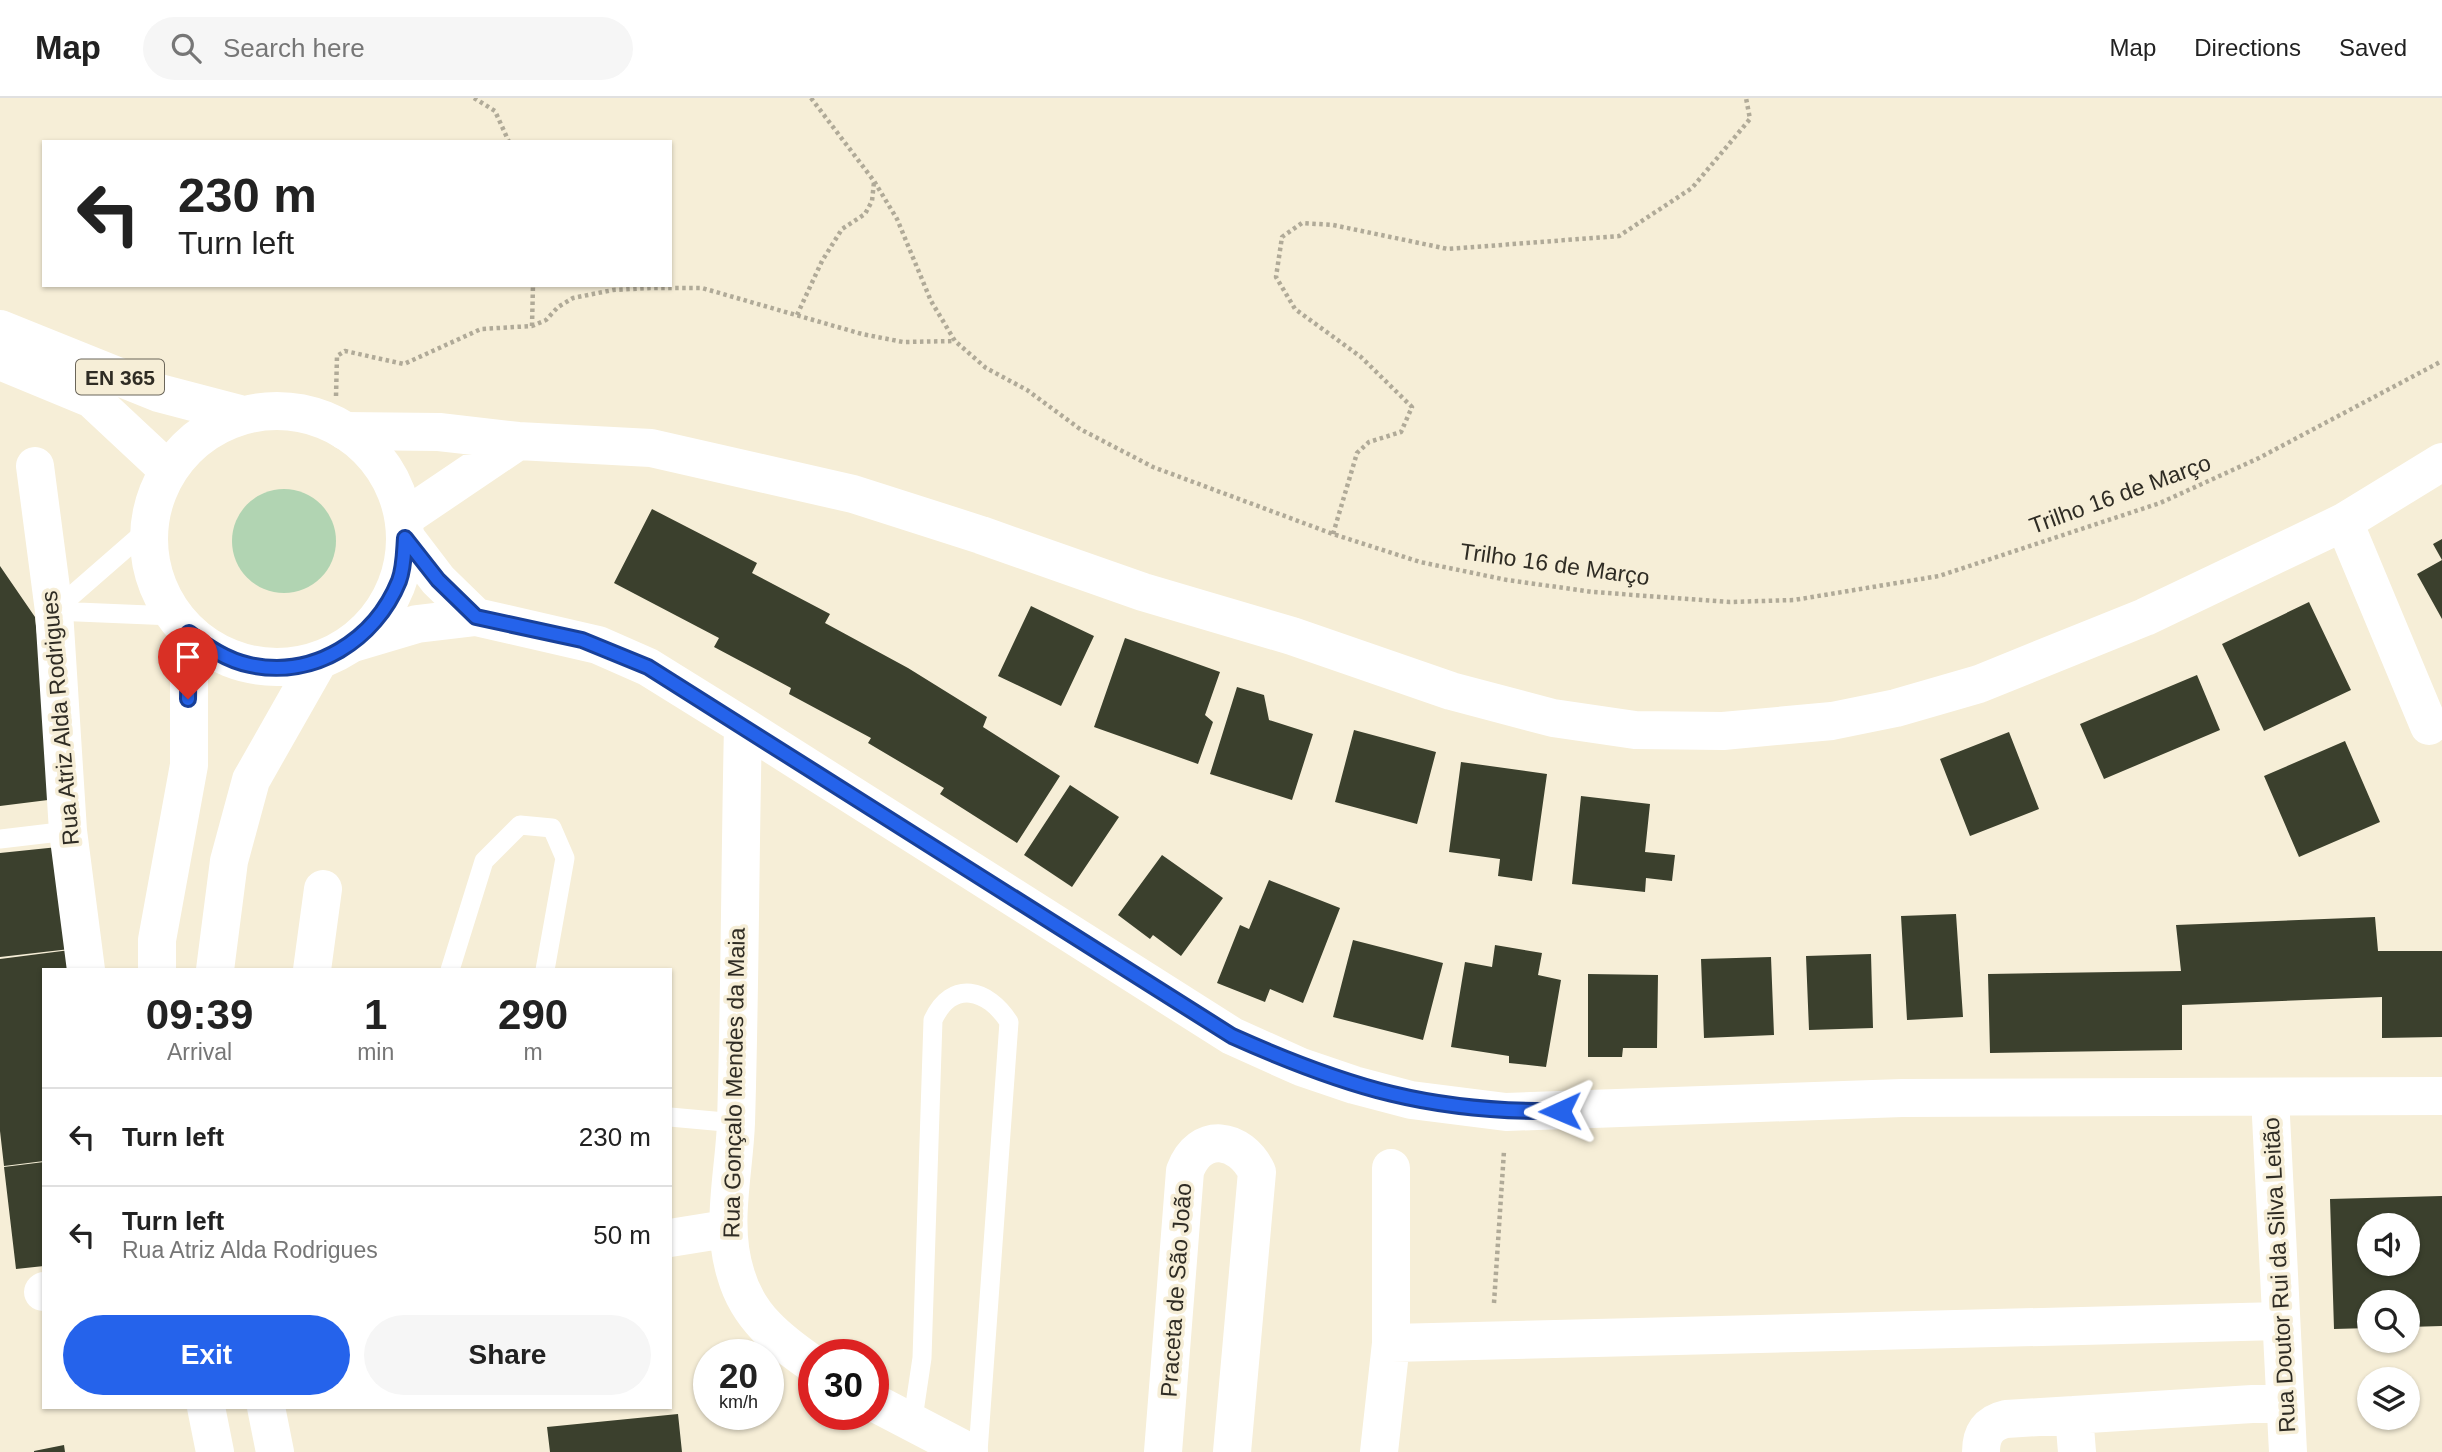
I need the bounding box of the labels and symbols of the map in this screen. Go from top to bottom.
road number: EN 365 [76,360,164,394]
street label: Trilho 16 de Março [2026,449,2214,539]
street label: Trilho 16 de Março [1459,538,1651,590]
street label: Rua Atriz Alda Rodrigues [36,590,84,846]
pin [158,627,218,699]
street label: Rua Gonçalo Mendes da Maia [718,927,750,1239]
position arrow [1523,1074,1597,1148]
street label: Rua Doutor Rui da Silva Leitão [2258,1117,2300,1433]
street label: Praceta de São João [1156,1182,1196,1398]
speed limit sign: 30 [798,1339,889,1430]

